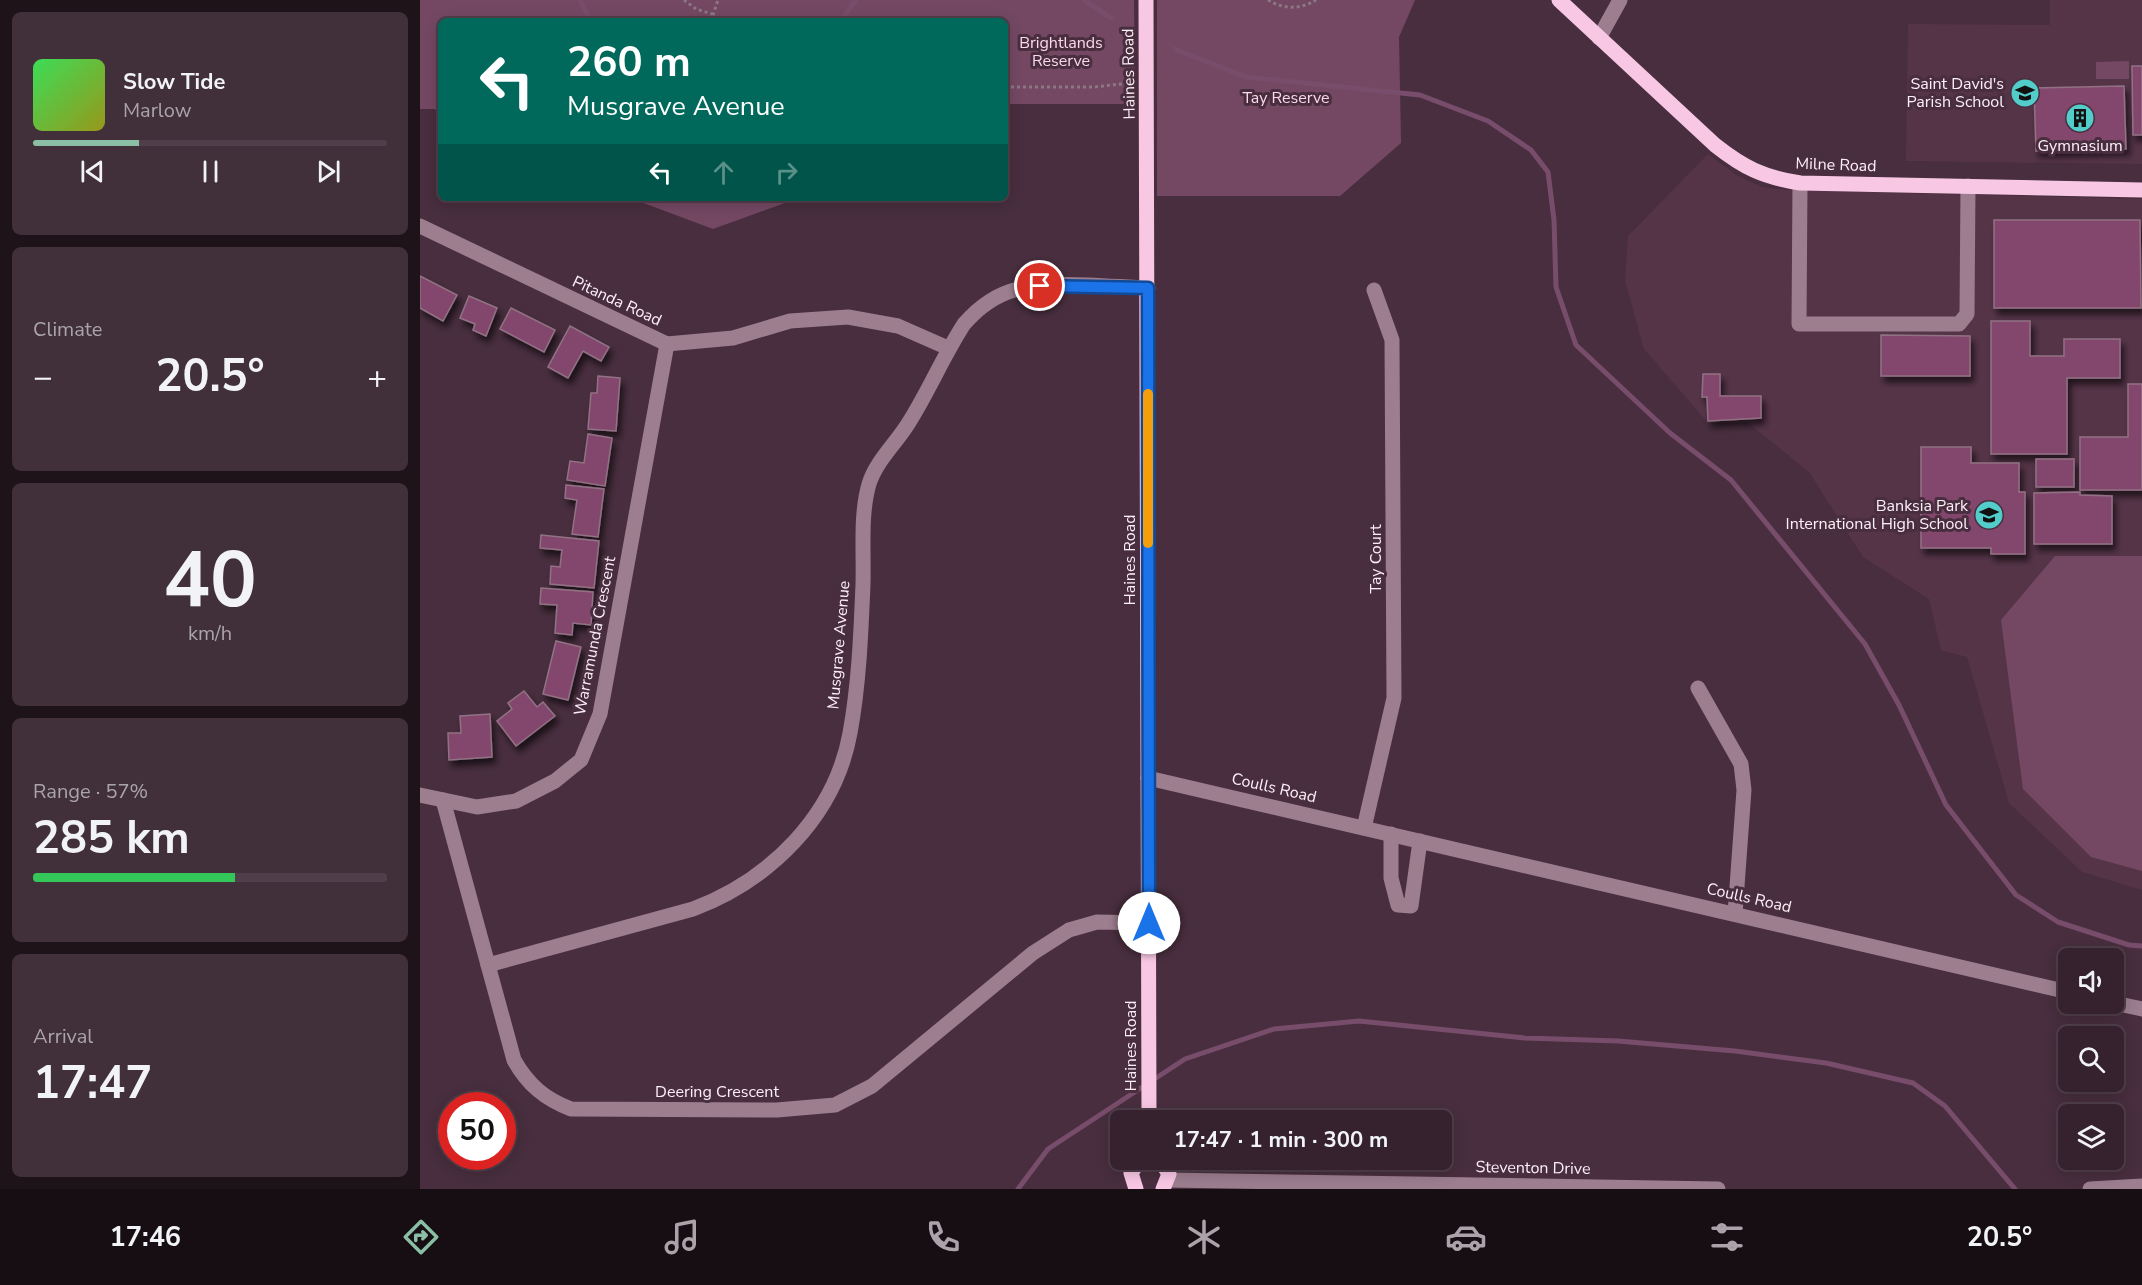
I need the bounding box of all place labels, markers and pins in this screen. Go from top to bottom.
place label: Saint David's Parish School [1907,73,2004,113]
school or university icon: Saint David's Parish School [2009,77,2041,109]
building icon: Gymnasium [2064,102,2096,134]
place label: Gymnasium [2037,135,2123,157]
pin [1014,260,1065,311]
place label: Banksia Park International High School [1786,495,1969,535]
school or university icon: Banksia Park International High School [1973,499,2005,531]

